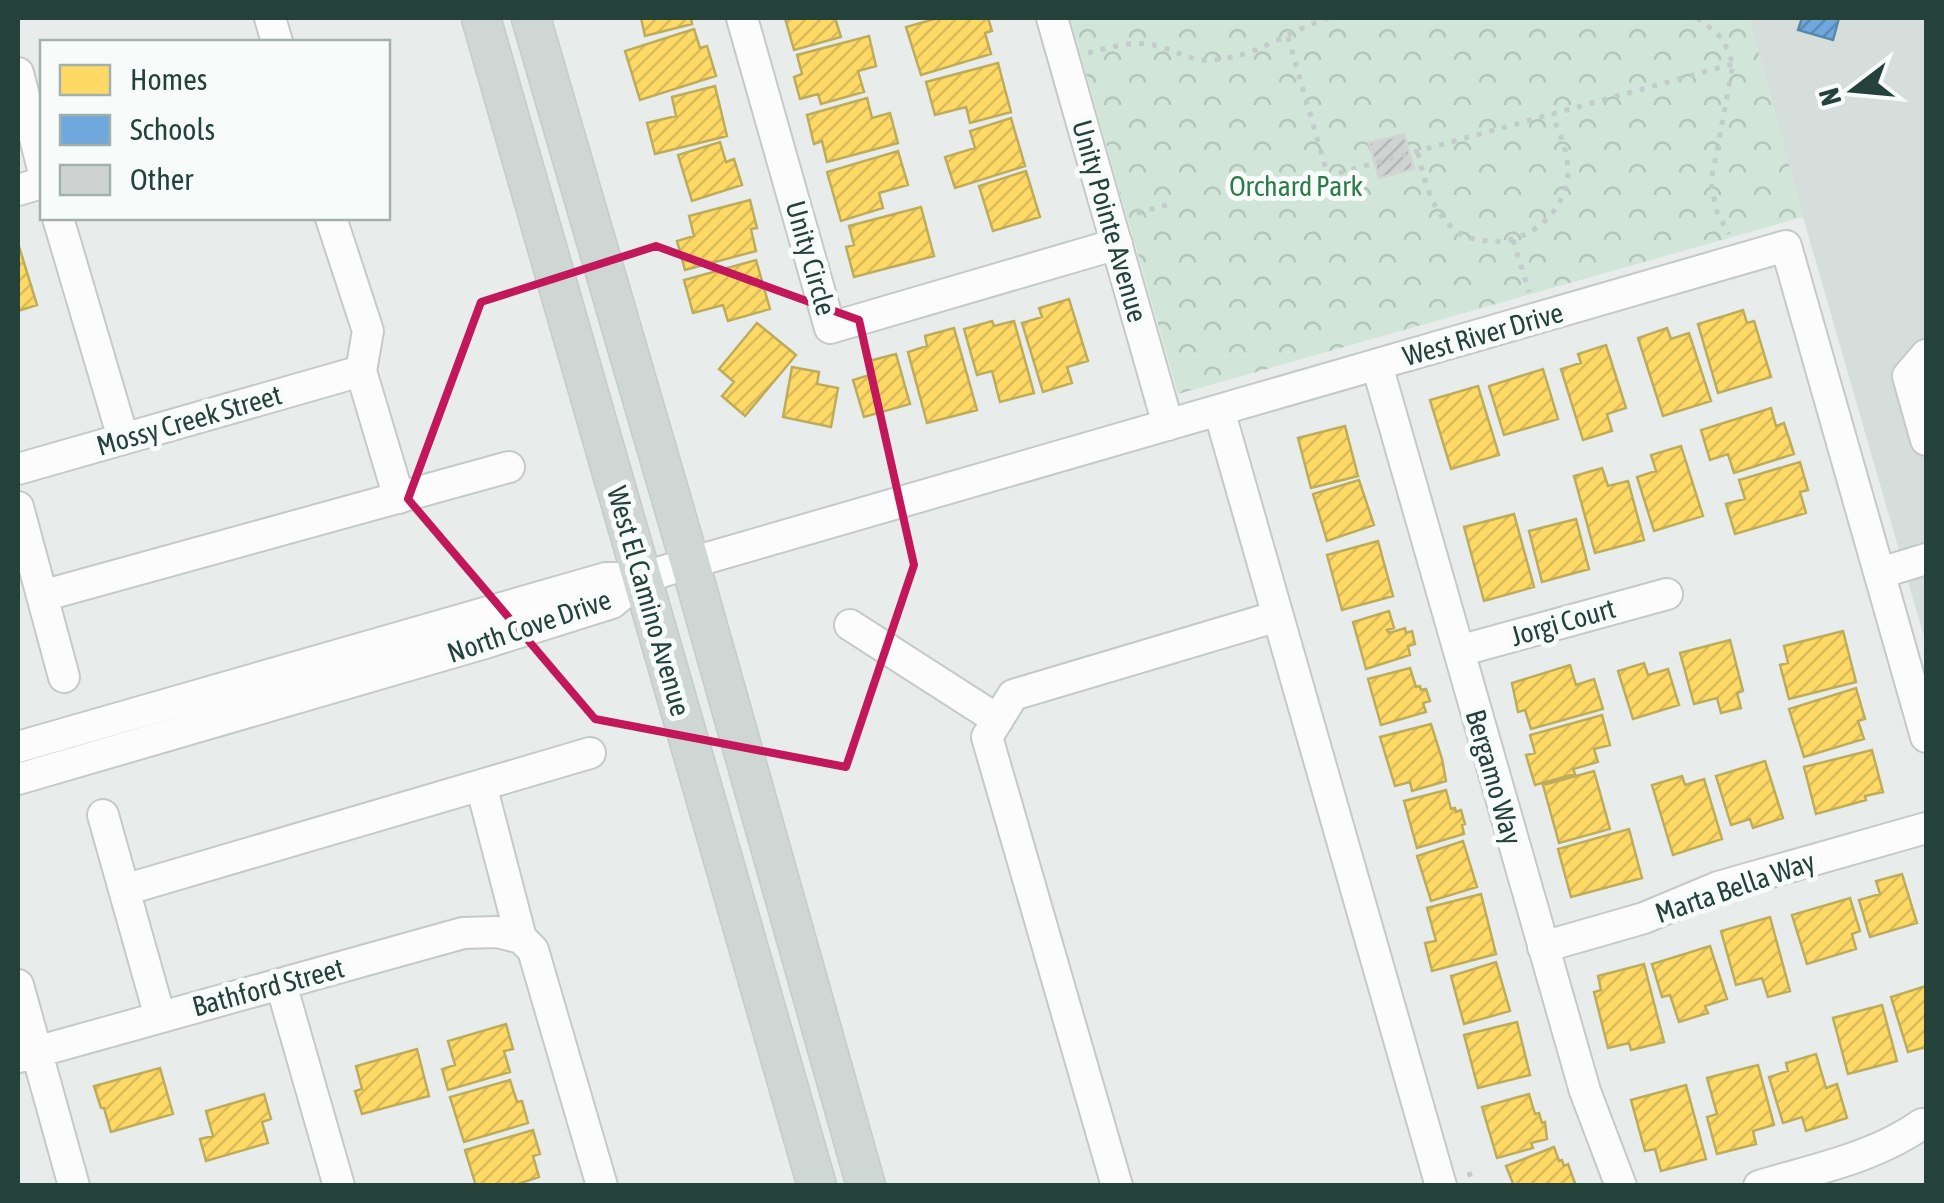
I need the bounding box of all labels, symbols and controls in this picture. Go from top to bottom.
legend [40,40,390,220]
north arrow [1804,40,1904,140]
text: Homes [130,62,207,96]
text: N [1812,85,1848,109]
text: Schools [130,112,215,146]
street label: Unity Pointe Avenue [1066,116,1154,326]
text: Other [130,162,194,196]
park label: Orchard Park [1229,170,1363,202]
street label: Unity Circle [779,197,843,319]
street label: West River Drive [1399,296,1567,372]
street label: Mossy Creek Street [93,378,285,462]
street label: West El Camino Avenue [601,482,697,720]
street label: North Cove Drive [443,583,615,669]
street label: Jorgi Court [1507,592,1619,652]
street label: Bergamo Way [1459,706,1529,848]
street label: Marta Bella Way [1651,845,1819,929]
street label: Bathford Street [189,951,347,1023]

